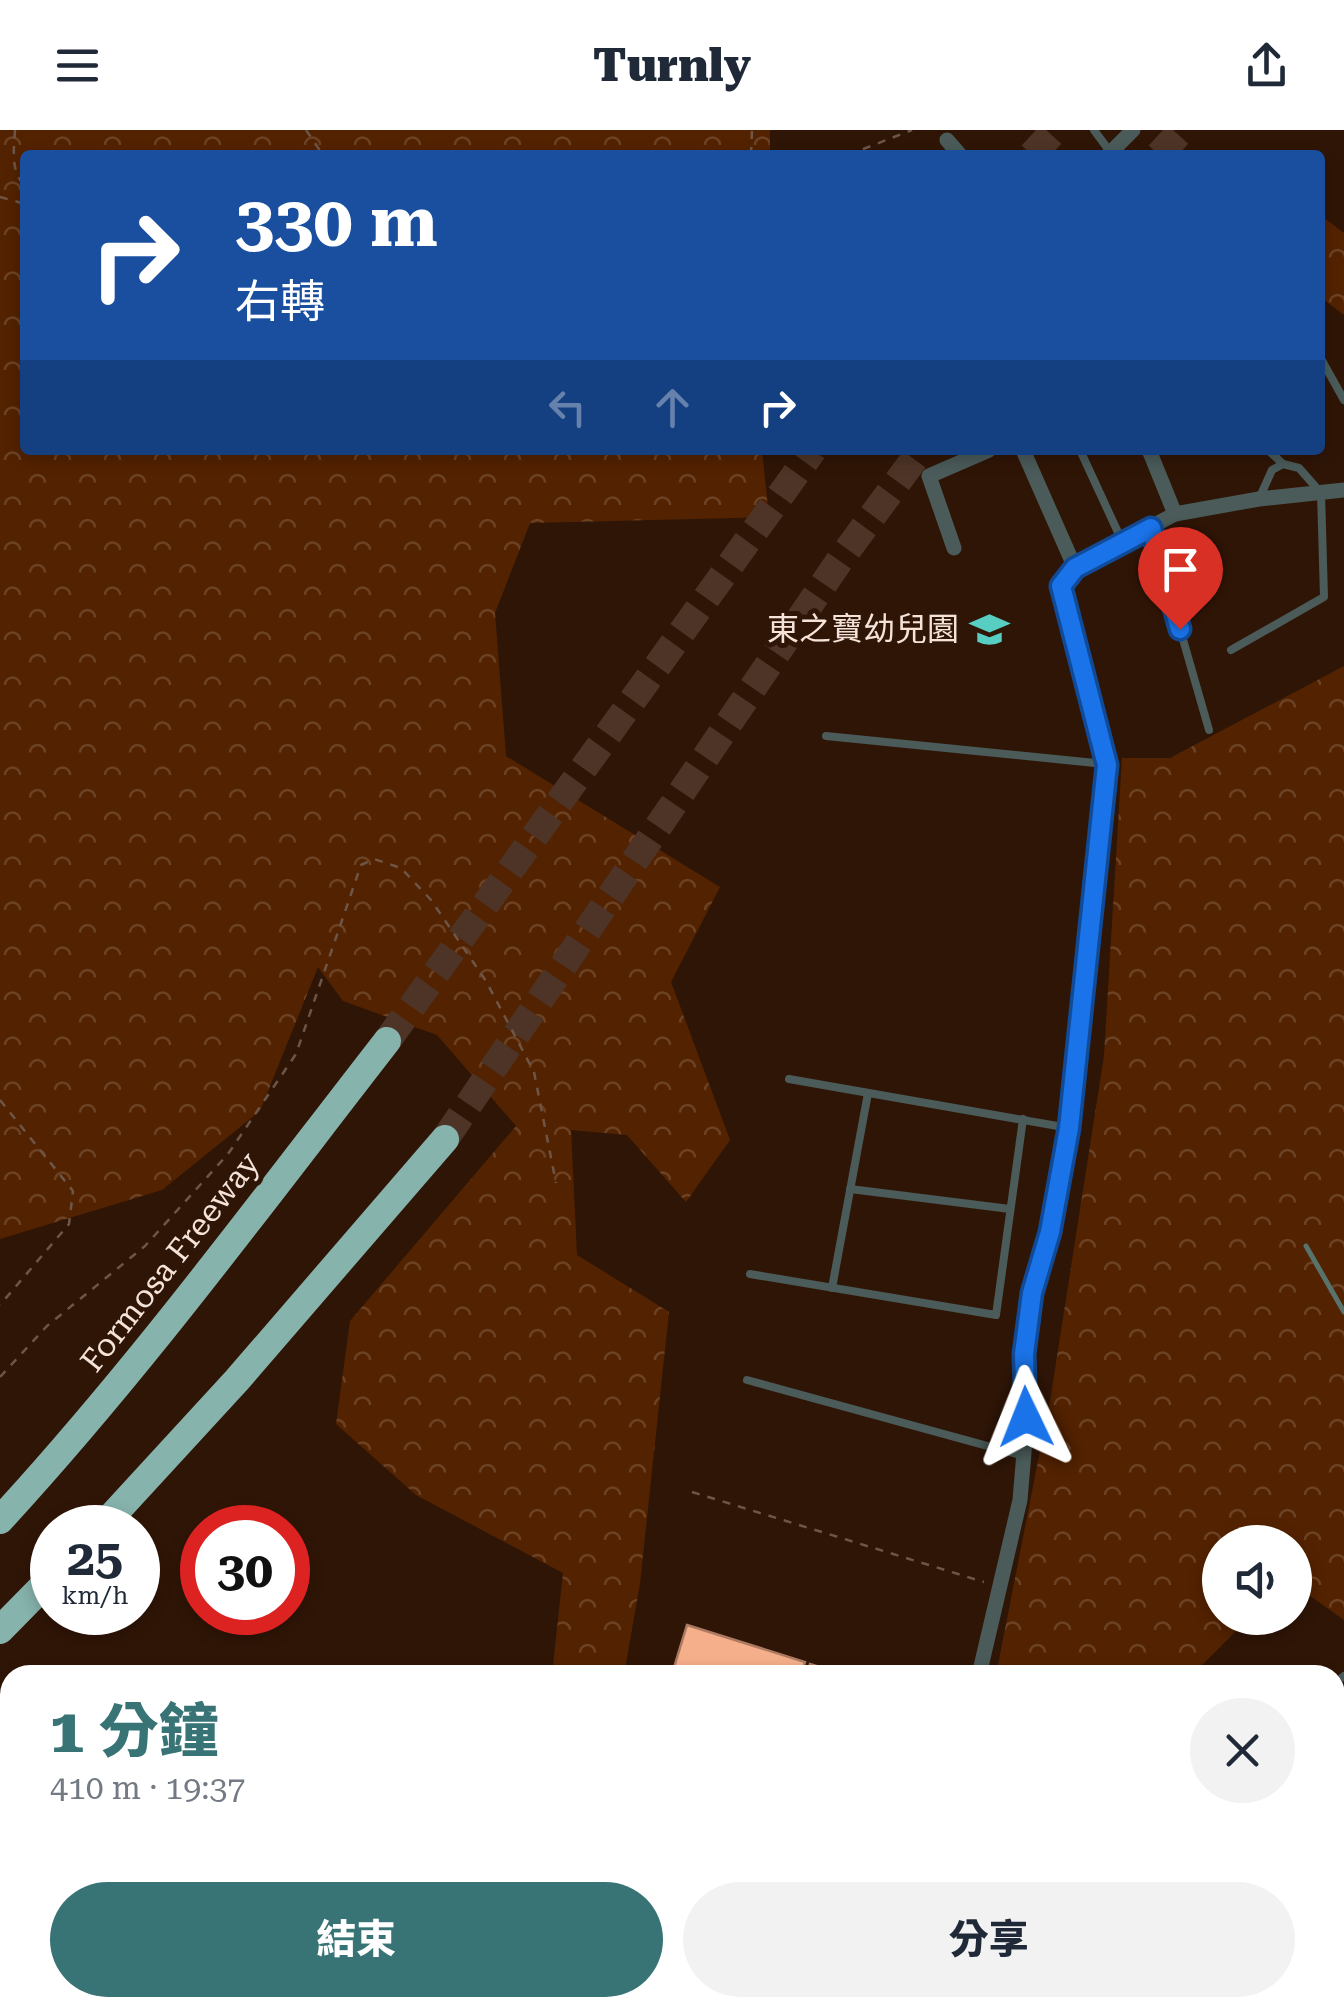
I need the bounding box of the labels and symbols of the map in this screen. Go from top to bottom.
pin [1138,527,1223,630]
school or university icon: 東之寶幼兒園 [968,608,1010,650]
place label: 東之寶幼兒園 [767,610,959,648]
street label: Formosa Freeway [73,1145,268,1379]
position arrow [974,1365,1078,1469]
speed limit sign: 30 [180,1505,310,1635]

